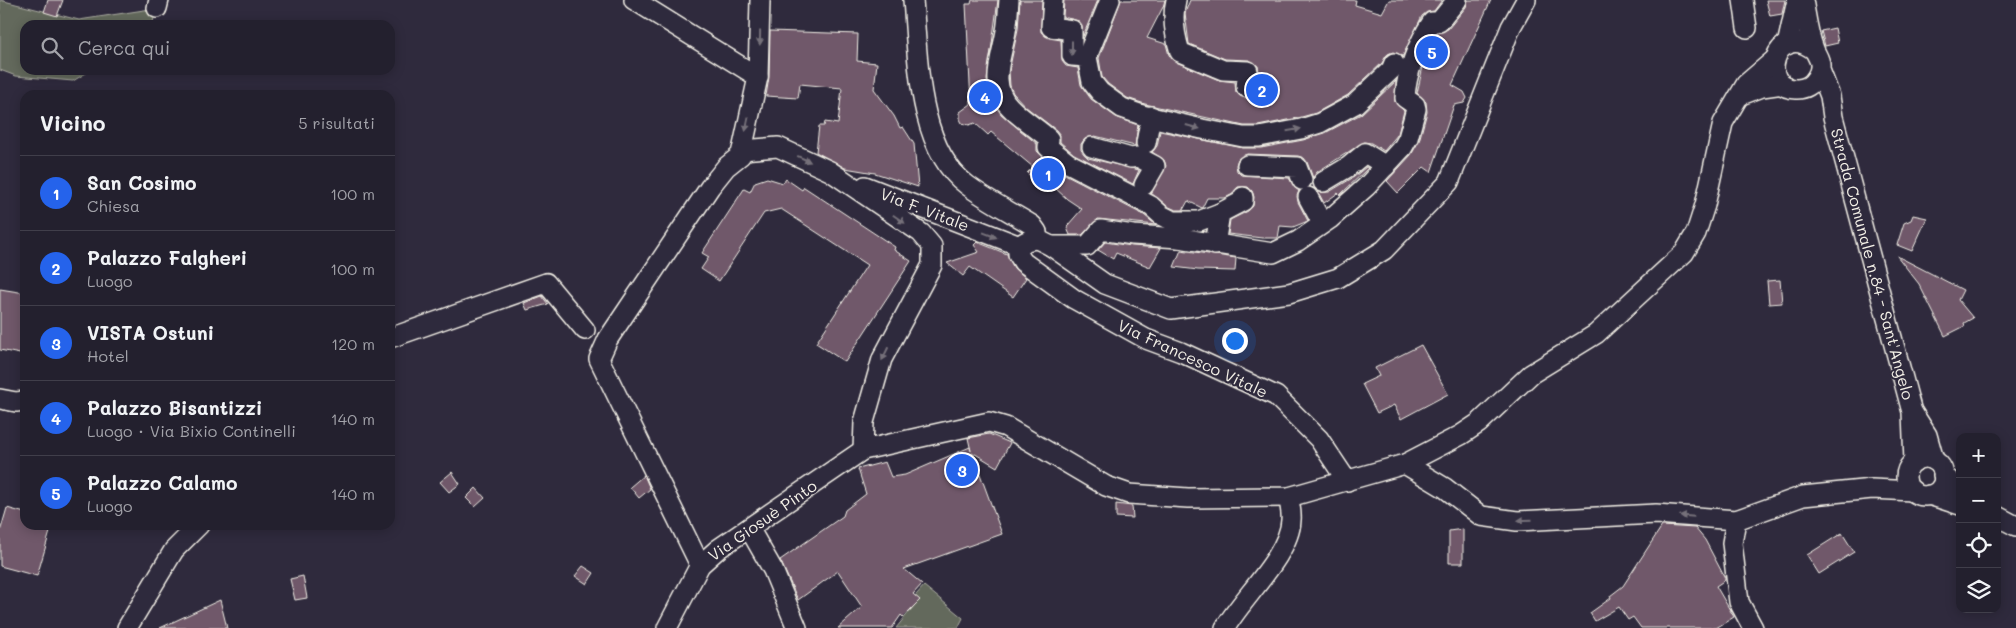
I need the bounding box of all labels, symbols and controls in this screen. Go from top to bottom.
search box [20,20,395,75]
one-way arrow [755,31,763,47]
pin: 5 [1416,33,1448,71]
icon: search [38,34,66,62]
text: Cerca qui [78,35,170,60]
one-way arrow [1068,40,1076,56]
pin: 2 [1246,71,1278,109]
pin: 4 [969,78,1001,116]
text: Vicino [40,109,105,136]
text: 5 risultati [298,112,375,133]
one-way arrow [743,117,751,133]
one-way arrow [1185,123,1200,131]
one-way arrow [1286,126,1302,134]
street label: Strada Comunale n.84 - Sant'Angelo [1827,126,1919,402]
one-way arrow [797,155,811,163]
pin: 1 [1032,155,1064,193]
text: San Cosimo [87,170,197,195]
street label: Via F. Vitale [878,182,972,236]
text: 1 [52,183,60,204]
text: 100 m [330,183,375,204]
text: Chiesa [87,195,140,216]
one-way arrow [893,214,906,224]
one-way arrow [982,231,997,239]
text: Palazzo Falgheri [87,245,247,270]
text: 2 [52,258,60,279]
text: 100 m [330,258,375,279]
text: Luogo [87,270,132,291]
street label: Via Francesco Vitale [1115,314,1271,402]
text: VISTA Ostuni [87,320,214,345]
your location [1222,328,1248,354]
text: 3 [51,333,61,354]
text: 120 m [331,333,375,354]
text: Hotel [87,345,129,366]
one-way arrow [880,347,888,361]
text: Palazzo Bisantizzi [87,395,262,420]
text: 4 [51,408,61,429]
text: 140 m [331,408,375,429]
text: Luogo · Via Bixio Continelli [87,420,296,441]
map controls [1956,433,2001,613]
button: + [1956,433,2001,478]
pin: 3 [946,451,978,489]
text: Palazzo Calamo [87,470,237,495]
street label: Via Giosuè Pinto [703,475,821,565]
button: − [1956,478,2001,523]
text: 5 [51,483,61,504]
text: 140 m [331,483,375,504]
text: Luogo [87,495,132,516]
one-way arrow [1679,512,1695,520]
one-way arrow [1517,517,1533,525]
button: locate [1956,523,2001,568]
button: layers [1956,568,2001,613]

